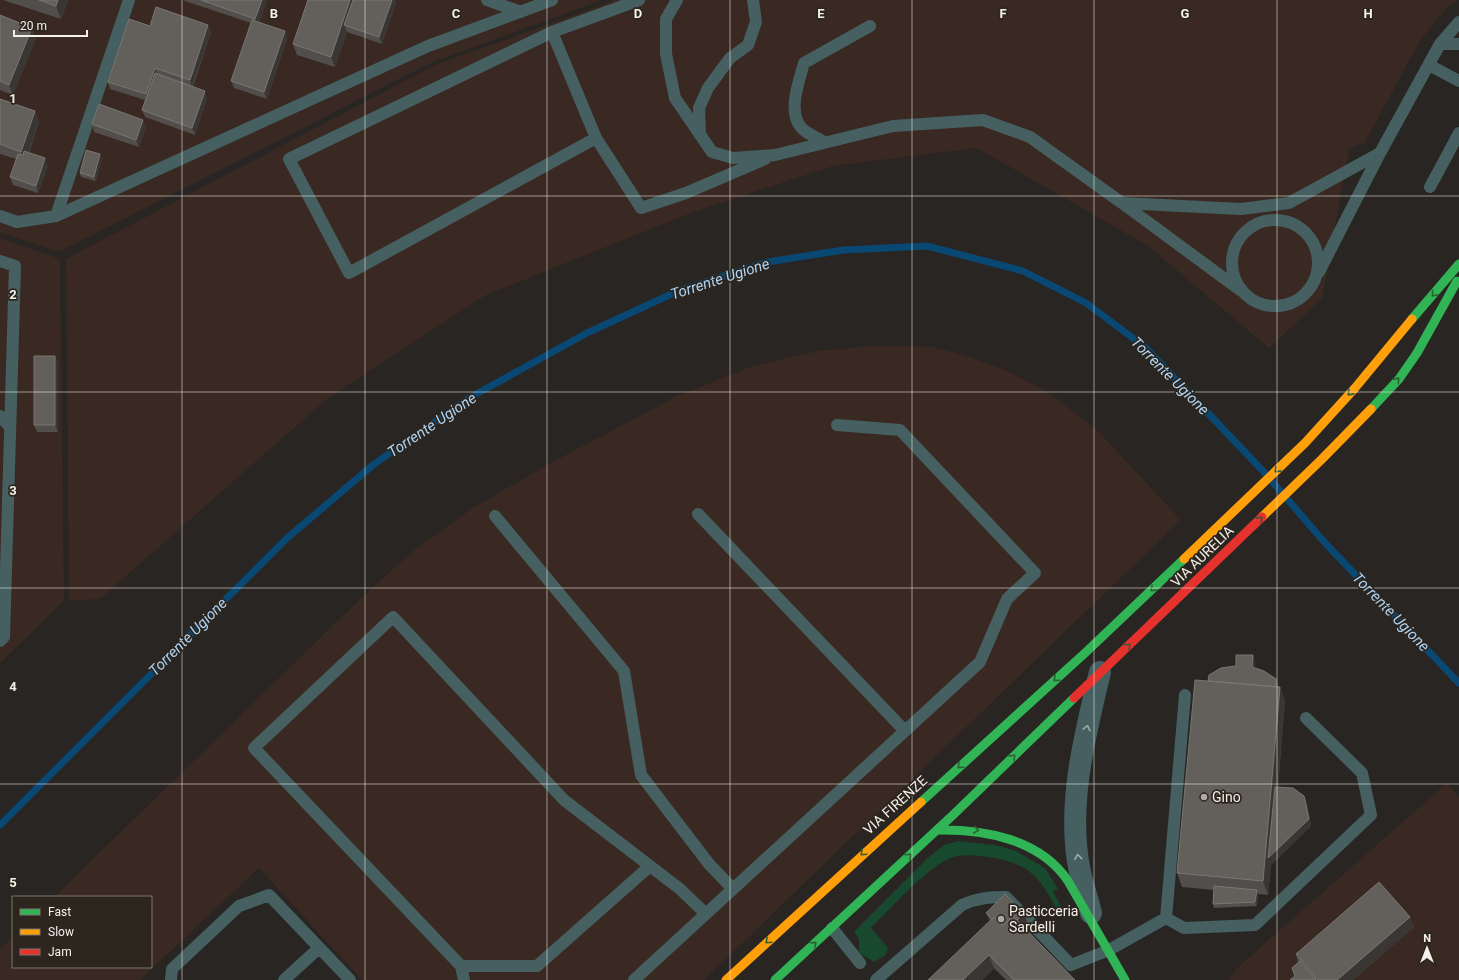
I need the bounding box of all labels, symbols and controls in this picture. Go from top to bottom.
text: B [270,6,278,21]
text: C [452,6,461,21]
text: D [634,6,642,21]
text: E [817,6,825,21]
text: F [999,6,1007,21]
text: G [1181,6,1190,21]
text: H [1363,6,1373,21]
scale bar [14,12,87,38]
text: 20 m [20,19,47,33]
text: 1 [9,91,17,106]
water label: Torrente Ugione [668,254,772,303]
text: 2 [9,287,17,302]
one-way arrow [1431,289,1438,296]
water label: Torrente Ugione [1127,333,1213,419]
one-way arrow [1393,377,1400,385]
water label: Torrente Ugione [384,389,480,461]
one-way arrow [1348,389,1355,396]
one-way arrow [1274,465,1282,473]
text: 3 [9,483,17,498]
one-way arrow [1255,516,1263,524]
street label: VIA AURELIA [1167,522,1237,590]
water label: Torrente Ugione [1349,569,1433,656]
one-way arrow [1150,584,1157,591]
water label: Torrente Ugione [145,594,231,680]
one-way arrow [1123,643,1131,650]
one-way arrow [1054,674,1061,681]
text: 4 [9,679,17,694]
one-way arrow [1082,725,1091,732]
one-way arrow [1008,754,1016,761]
one-way arrow [957,762,965,769]
street label: VIA FIRENZE [860,772,930,838]
place label: Gino [1212,789,1241,805]
marker: Gino [1199,792,1209,802]
one-way arrow [973,825,979,834]
one-way arrow [861,849,868,856]
one-way arrow [904,853,912,861]
one-way arrow [1074,854,1083,860]
text: 5 [9,875,17,890]
legend [12,896,152,968]
place label: Pasticceria Sardelli [1009,903,1078,935]
text: Fast [48,905,71,919]
marker: Pasticceria Sardelli [996,914,1006,924]
text: Slow [48,925,74,939]
north arrow [1407,928,1447,968]
text: N [1423,932,1431,945]
one-way arrow [765,937,773,944]
one-way arrow [809,942,816,949]
text: Jam [48,945,72,959]

